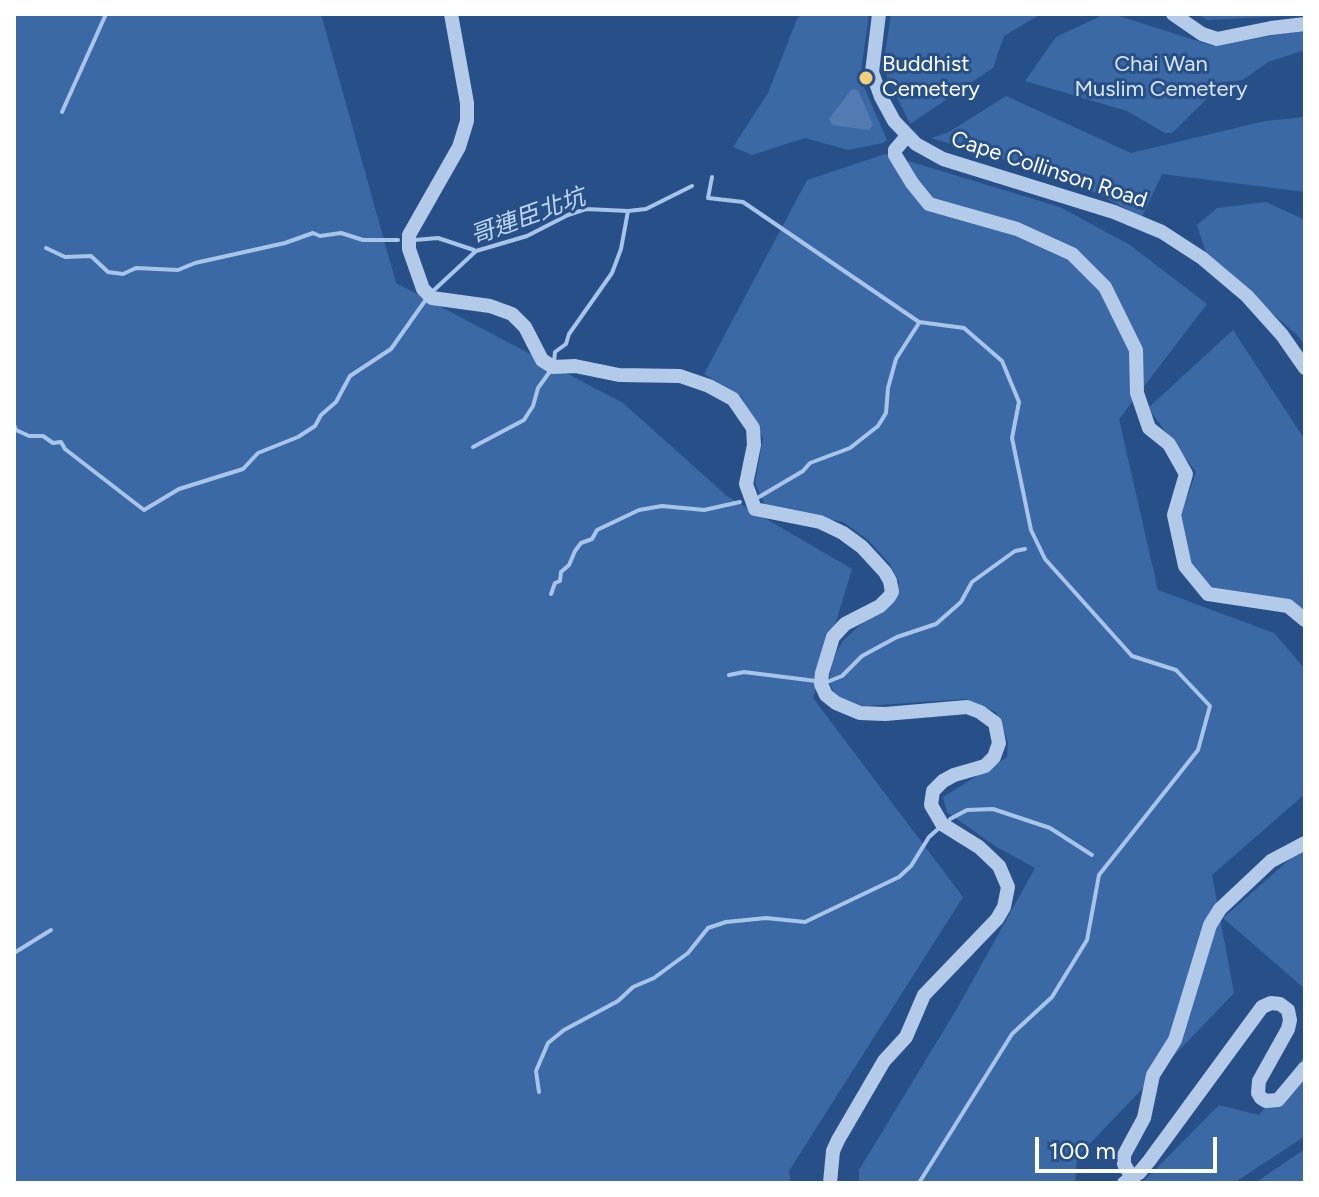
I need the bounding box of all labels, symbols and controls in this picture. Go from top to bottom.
place label: Buddhist Cemetery [882,52,980,104]
park label: Chai Wan Muslim Cemetery [1074,52,1248,104]
marker: Buddhist Cemetery [857,69,875,87]
street label: Cape Collinson Road [948,126,1150,214]
water label: 哥連臣北坑 [467,183,589,251]
scale bar [1039,1121,1221,1171]
text: 100 m [1049,1136,1116,1165]

